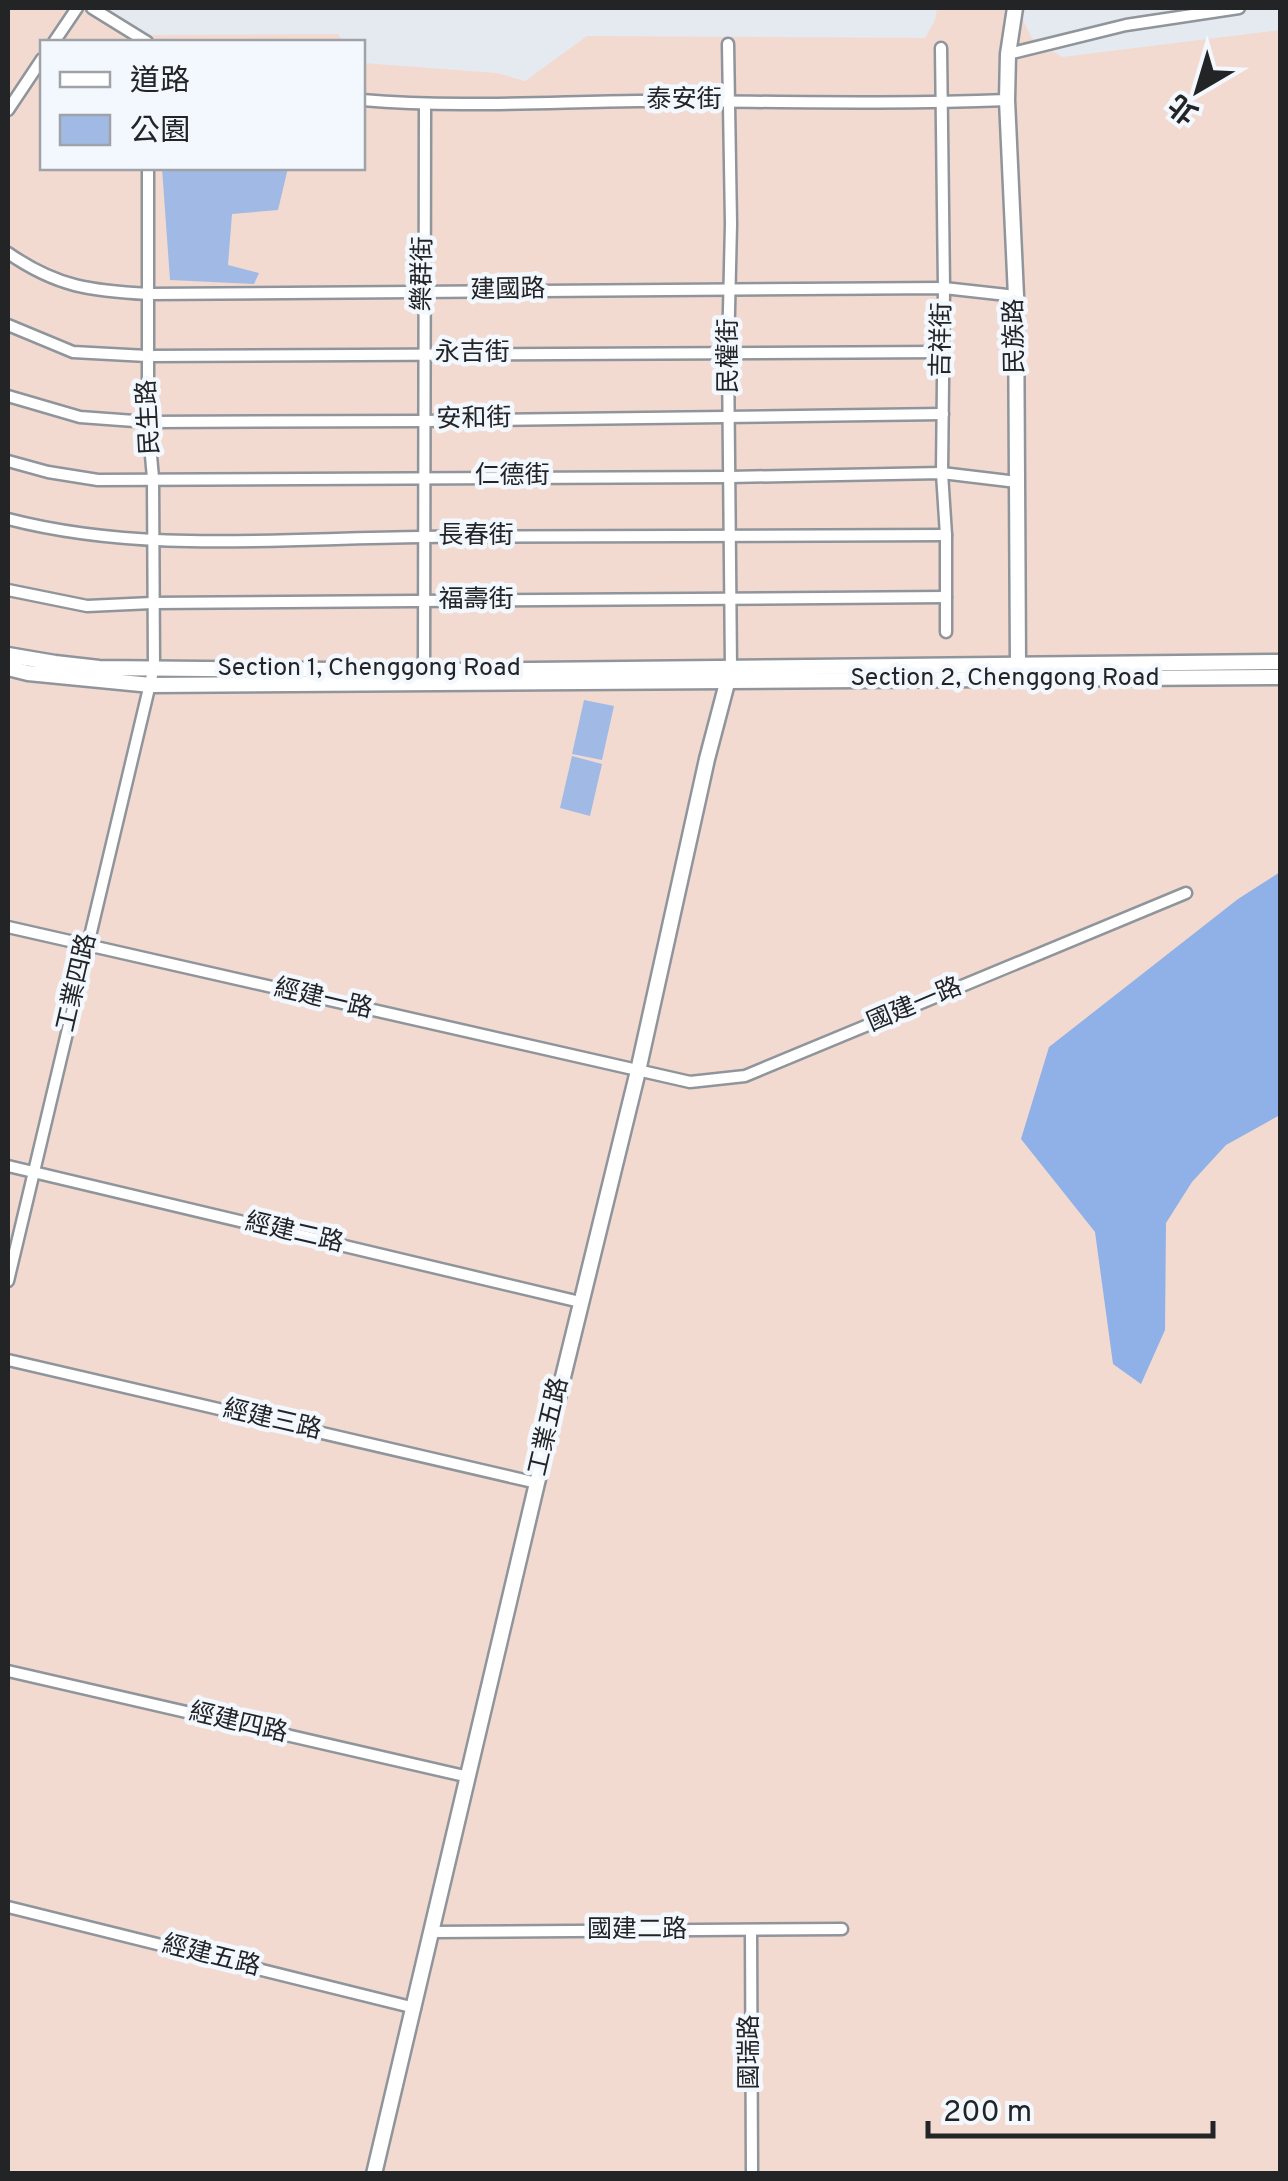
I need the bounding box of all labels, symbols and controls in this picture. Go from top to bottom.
legend [40,40,365,170]
north arrow [1148,40,1248,140]
text: 道路 [130,64,190,101]
street label: 泰安街 [646,85,722,117]
text: 北 [1162,85,1207,130]
text: 公園 [130,114,190,151]
street label: 樂群街 [407,236,441,312]
street label: 建國路 [470,274,546,308]
street label: 民族路 [999,298,1033,374]
street label: 吉祥街 [926,302,960,378]
street label: 民權街 [714,318,746,394]
street label: 永吉街 [434,338,510,370]
street label: 民生路 [132,379,168,455]
street label: 安和街 [436,403,512,437]
street label: 仁德街 [474,461,550,493]
street label: 長春街 [438,521,514,553]
street label: 福壽街 [438,585,514,617]
street label: Section 1, Chenggong Road [217,653,521,685]
street label: Section 2, Chenggong Road [850,663,1160,695]
street label: 工業四路 [51,931,105,1035]
street label: 國建一路 [863,972,967,1040]
street label: 經建一路 [271,973,375,1027]
street label: 經建二路 [242,1207,346,1261]
street label: 工業五路 [523,1375,577,1479]
street label: 經建三路 [220,1394,324,1448]
street label: 經建四路 [186,1697,290,1751]
street label: 國建二路 [587,1915,687,1947]
street label: 經建五路 [159,1929,263,1985]
street label: 國瑞路 [735,2014,767,2090]
scale bar [928,2076,1213,2138]
text: 200 m [943,2095,1032,2132]

